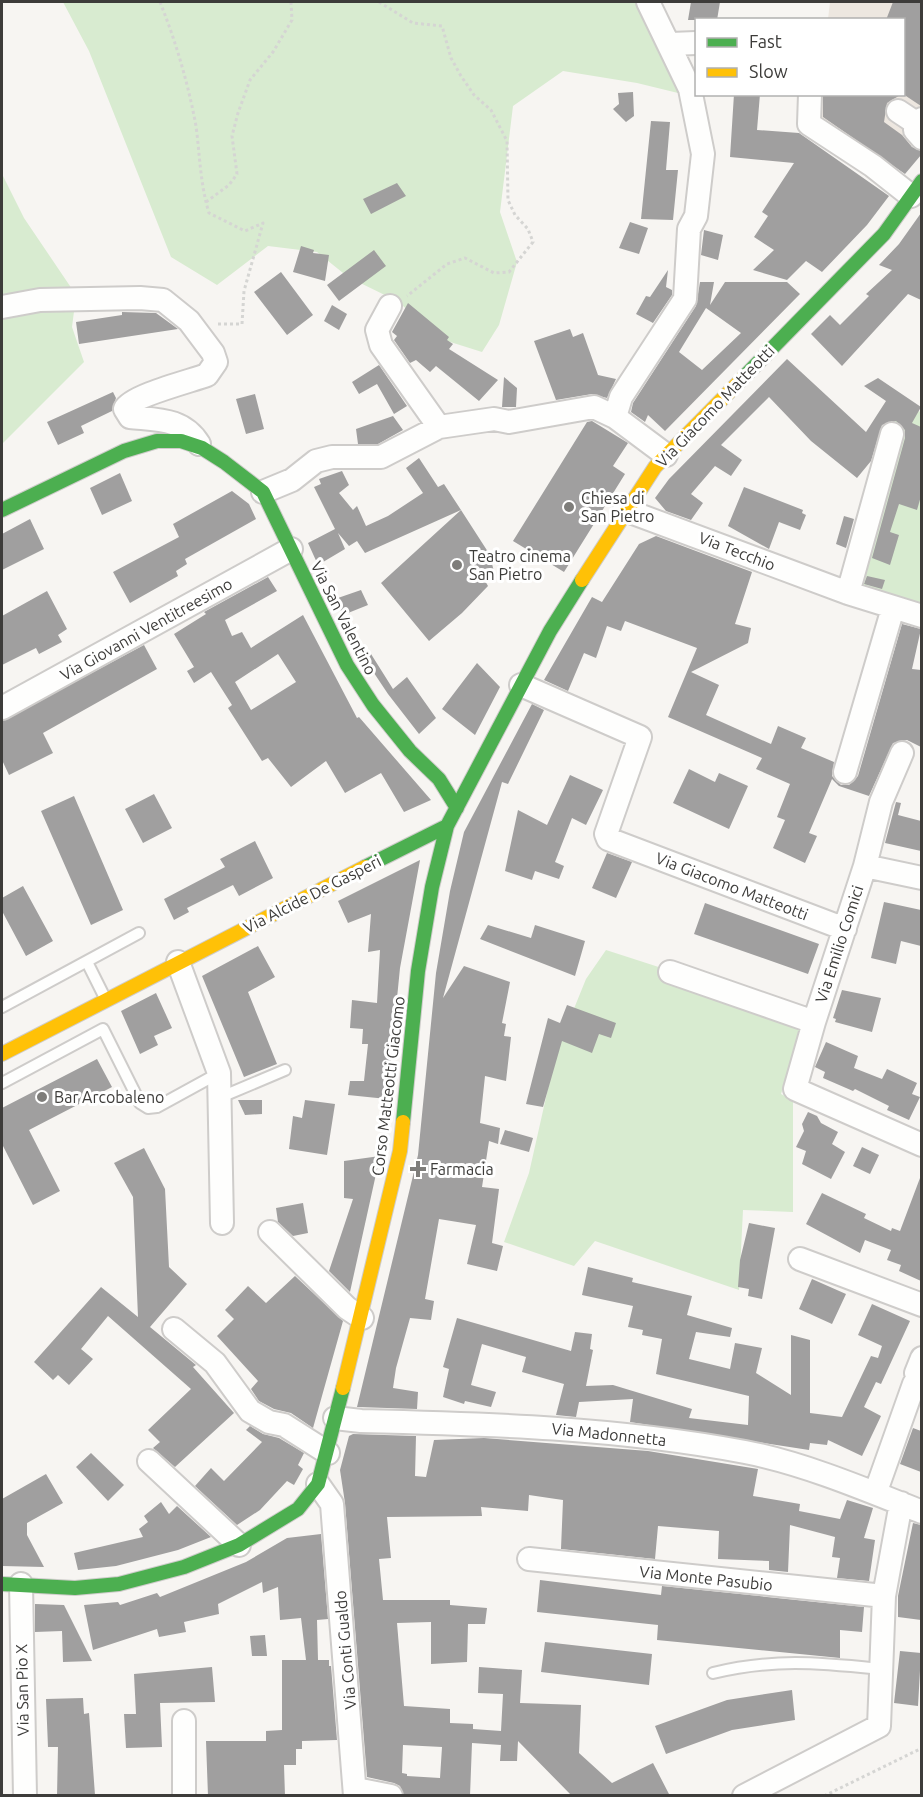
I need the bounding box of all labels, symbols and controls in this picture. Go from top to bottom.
legend [695,18,905,96]
text: Fast [749,31,782,51]
text: Slow [749,61,788,81]
street label: Via Giacomo Matteotti [652,341,778,471]
place label: Chiesa di San Pietro [581,489,654,525]
marker: Chiesa di San Pietro [562,500,576,514]
street label: Via Tecchio [696,528,778,574]
place label: Teatro cinema San Pietro [469,547,571,583]
street label: Via San Valentino [308,558,380,678]
marker: Teatro cinema San Pietro [450,558,464,572]
street label: Via Giovanni Ventitreesimo [57,574,235,684]
street label: Via Giacomo Matteotti [653,849,811,923]
street label: Via Alcide De Gasperi [240,851,384,937]
street label: Via Emilio Comici [812,883,866,1005]
street label: Corso Matteotti Giacomo [368,995,408,1177]
place label: Bar Arcobaleno [54,1088,164,1106]
marker: Bar Arcobaleno [35,1090,49,1104]
place label: Farmacia [430,1160,494,1178]
marker: Farmacia [411,1162,425,1176]
street label: Via Madonnetta [551,1419,667,1449]
street label: Via Monte Pasubio [638,1562,774,1594]
street label: Via Conti Gualdo [331,1590,359,1710]
street label: Via San Pio X [12,1644,32,1736]

